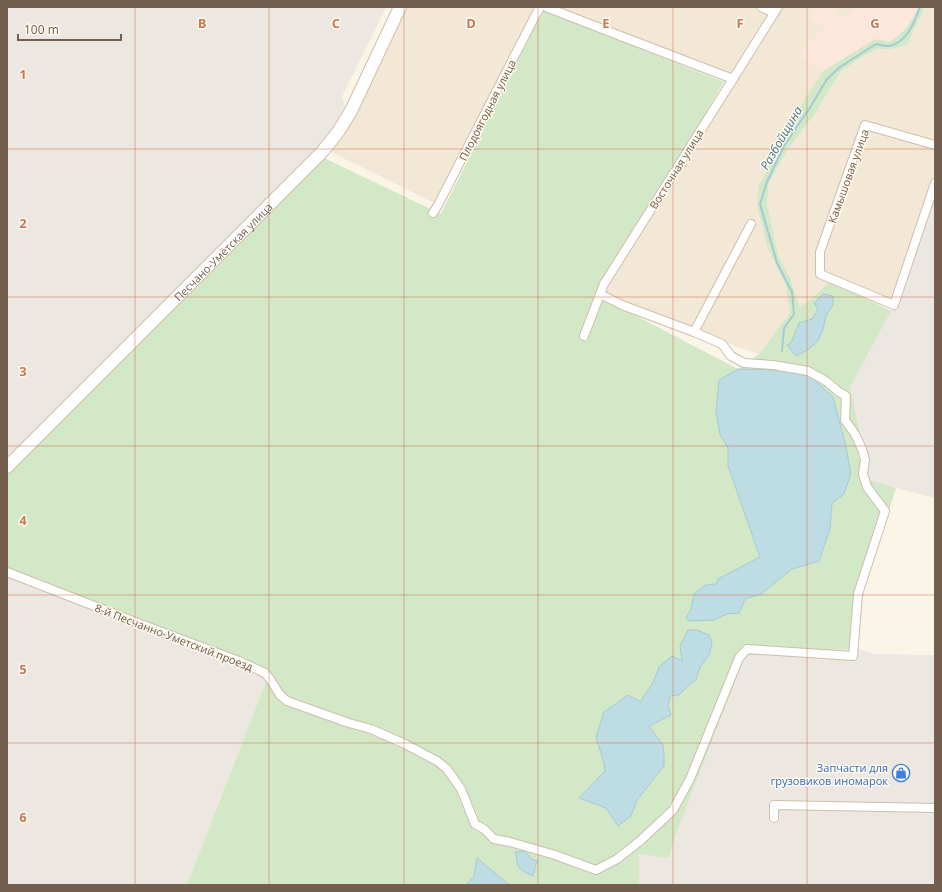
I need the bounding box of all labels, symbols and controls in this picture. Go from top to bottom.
text: B [198,14,207,32]
text: C [332,14,340,32]
text: D [466,14,476,32]
text: E [602,14,610,32]
text: F [736,14,744,32]
text: G [870,14,880,32]
scale bar [18,16,121,42]
text: 100 m [24,21,59,38]
street label: Плодоягодная улица [455,57,519,163]
text: 1 [19,65,27,83]
water label: Разбойщина [756,103,806,173]
street label: Восточная улица [645,126,707,212]
street label: Камышовая улица [824,127,872,225]
street label: Песчано-Умётская улица [170,199,275,304]
text: 2 [19,214,27,232]
text: 3 [19,362,27,380]
text: 4 [19,511,27,529]
street label: 8-й Песчанно-Уметский проезд [93,600,256,674]
text: 5 [19,660,27,678]
place label: Запчасти для грузовиков иномарок [771,760,888,788]
shop icon: Запчасти для грузовиков иномарок [891,763,911,783]
text: 6 [19,808,27,826]

